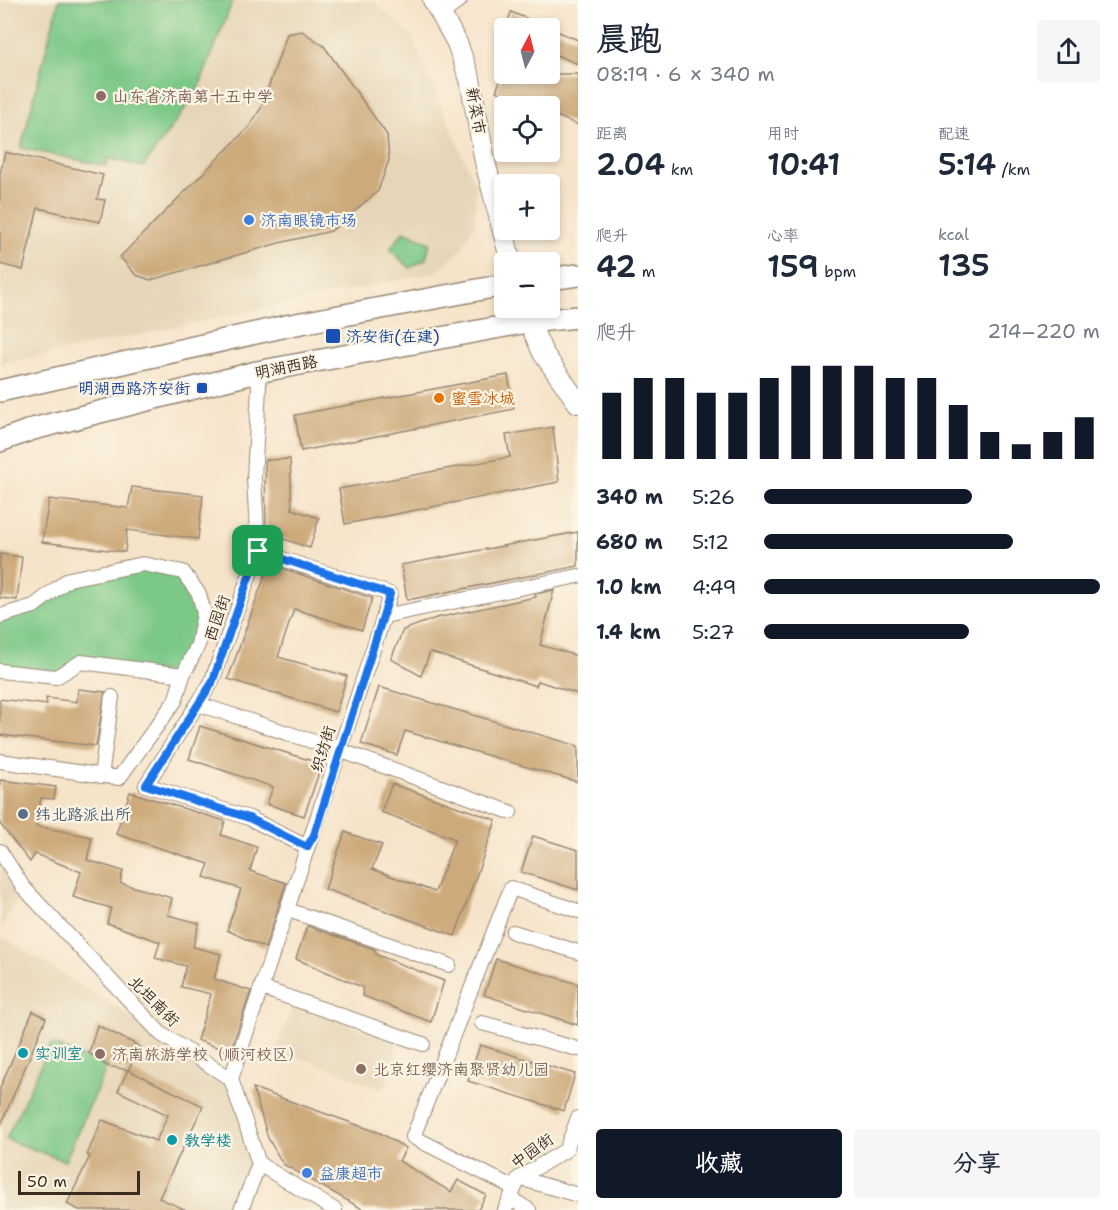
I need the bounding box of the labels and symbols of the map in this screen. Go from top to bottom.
north arrow [494,18,560,84]
place label: 山东省济南第十五中学 [113,86,273,107]
street label: 新菜市 [461,86,491,136]
marker: 山东省济南第十五中学 [94,89,108,103]
place label: 济南眼镜市场 [261,210,357,231]
marker: 济南眼镜市场 [242,213,256,227]
place label: 济安街(在建) [346,326,440,347]
marker: 济安街(在建) [324,327,342,345]
street label: 明湖西路 [253,351,319,383]
place label: 明湖西路济安街 [78,378,190,399]
marker: 明湖西路济安街 [195,381,209,395]
place label: 蜜雪冰城 [451,388,515,409]
marker: 蜜雪冰城 [432,391,446,405]
pin [232,525,283,576]
street label: 西园街 [199,592,235,644]
street label: 织纺街 [306,723,340,775]
place label: 纬北路派出所 [35,804,131,825]
marker: 纬北路派出所 [16,807,30,821]
street label: 北坦南街 [124,971,184,1031]
place label: 实训室 [35,1043,83,1064]
place label: 济南旅游学校（顺河校区） [112,1044,304,1065]
marker: 实训室 [16,1046,30,1060]
marker: 济南旅游学校（顺河校区） [93,1047,107,1061]
place label: 北京红缨济南聚贤幼儿园 [373,1059,549,1080]
marker: 北京红缨济南聚贤幼儿园 [354,1062,368,1076]
street label: 中园街 [506,1128,558,1174]
place label: 教学楼 [184,1130,232,1151]
marker: 教学楼 [165,1133,179,1147]
place label: 益康超市 [319,1163,383,1184]
marker: 益康超市 [300,1166,314,1180]
scale bar [18,1168,140,1196]

